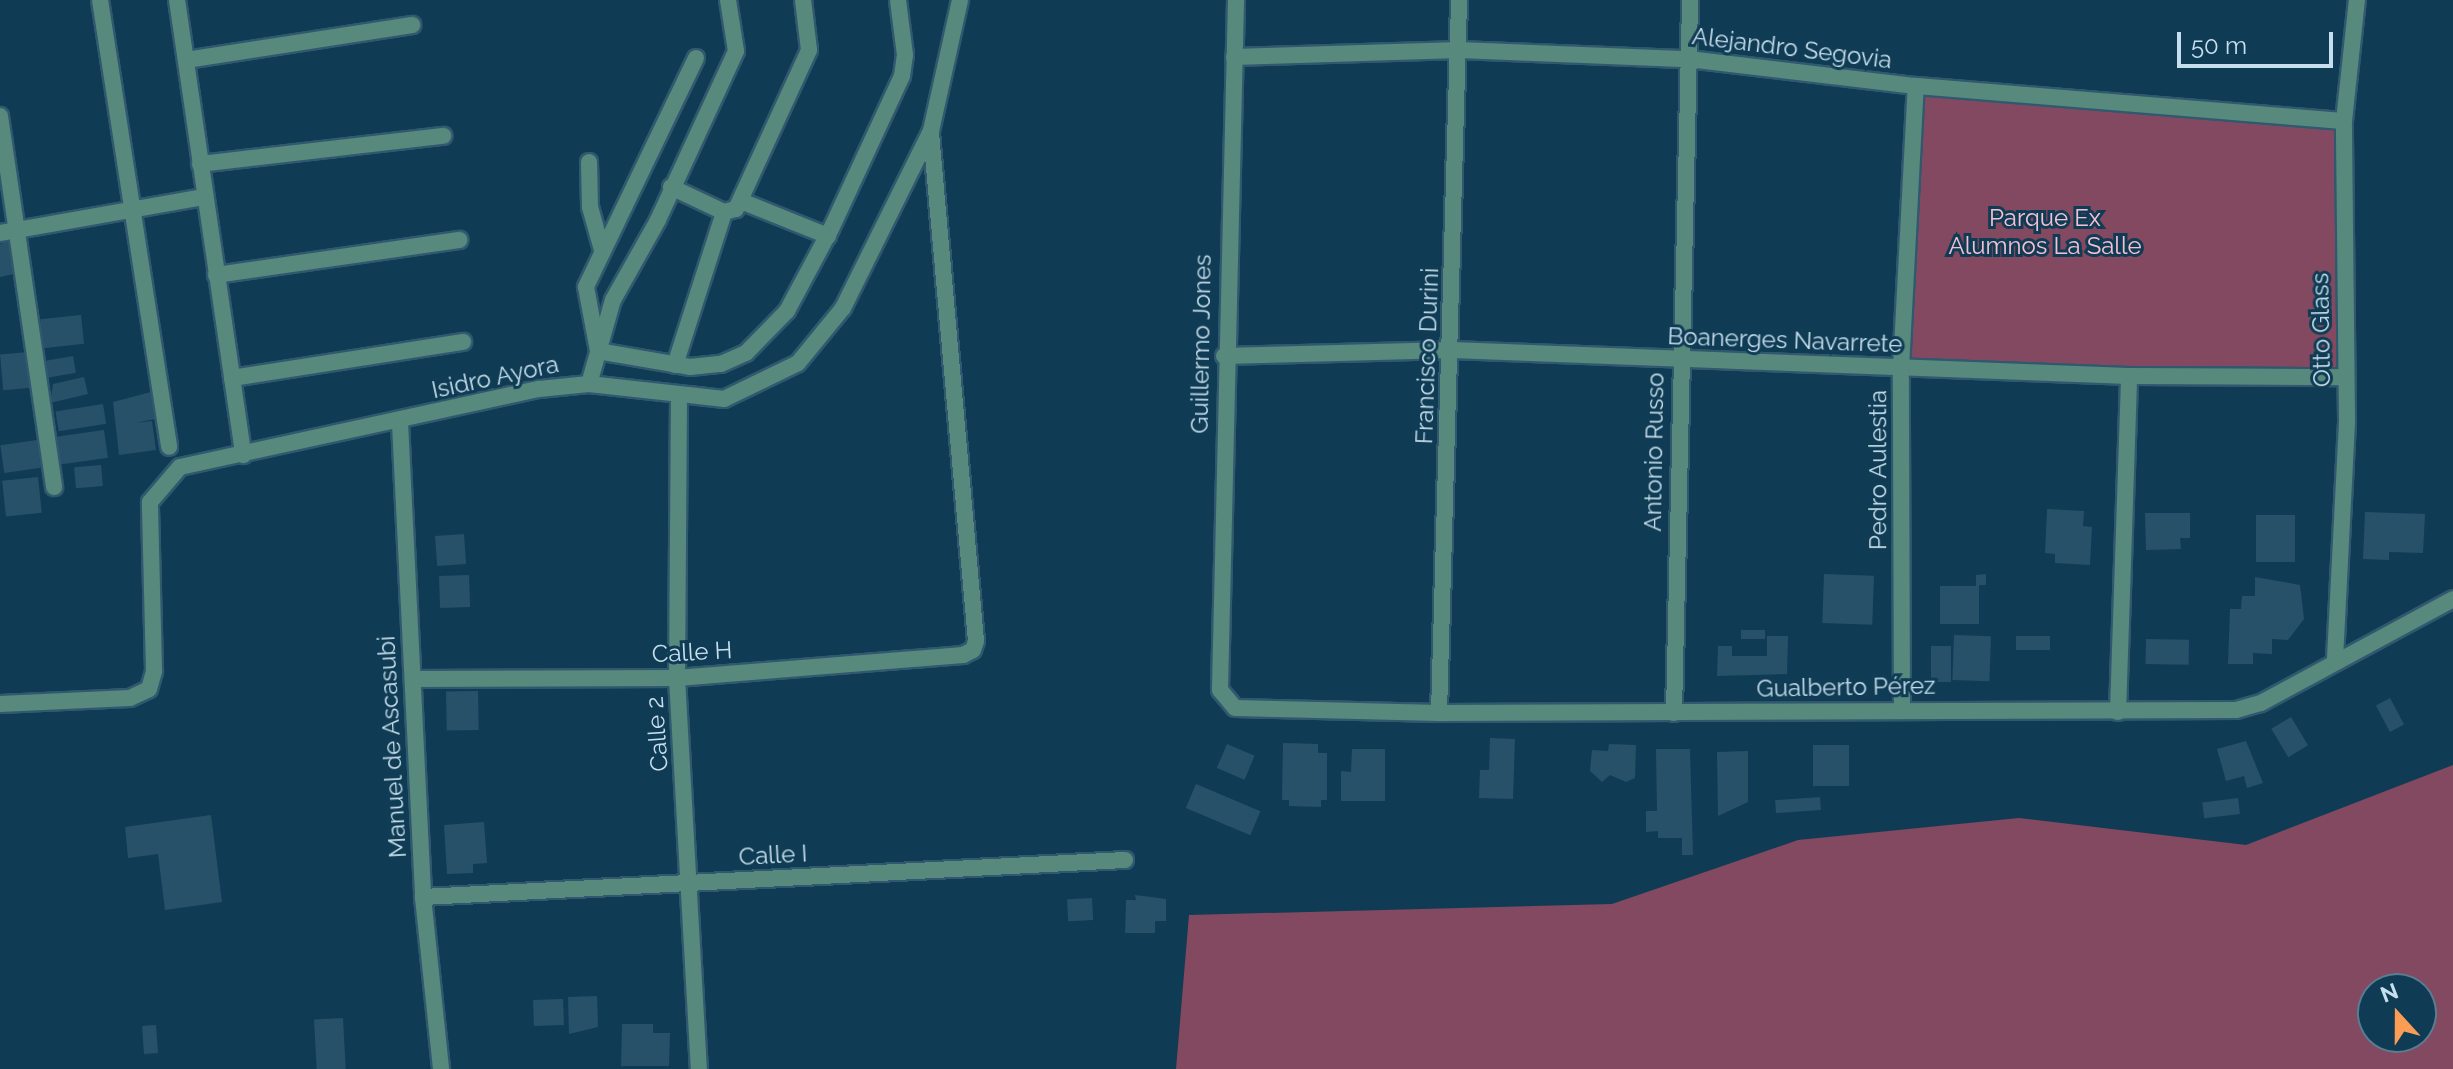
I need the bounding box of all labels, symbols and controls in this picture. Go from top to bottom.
scale bar [2181,16,2337,66]
street label: Alejandro Segovia [1690,21,1894,75]
text: 50 m [2191,31,2247,60]
park label: Parque Ex Alumnos La Salle [1948,204,2142,260]
street label: Guillermo Jones [1185,254,1217,434]
street label: Francisco Durini [1410,267,1444,445]
street label: Otto Glass [2306,273,2336,387]
street label: Boanerges Navarrete [1667,322,1903,358]
street label: Isidro Ayora [429,349,561,405]
street label: Antonio Russo [1638,372,1670,532]
street label: Pedro Aulestia [1864,390,1892,550]
street label: Manuel de Ascasubi [372,634,412,860]
street label: Calle H [651,636,733,668]
street label: Gualberto Pérez [1756,671,1936,703]
street label: Calle 2 [640,695,674,773]
street label: Calle I [738,839,808,871]
north arrow [2357,973,2437,1053]
text: N [2377,977,2402,1008]

